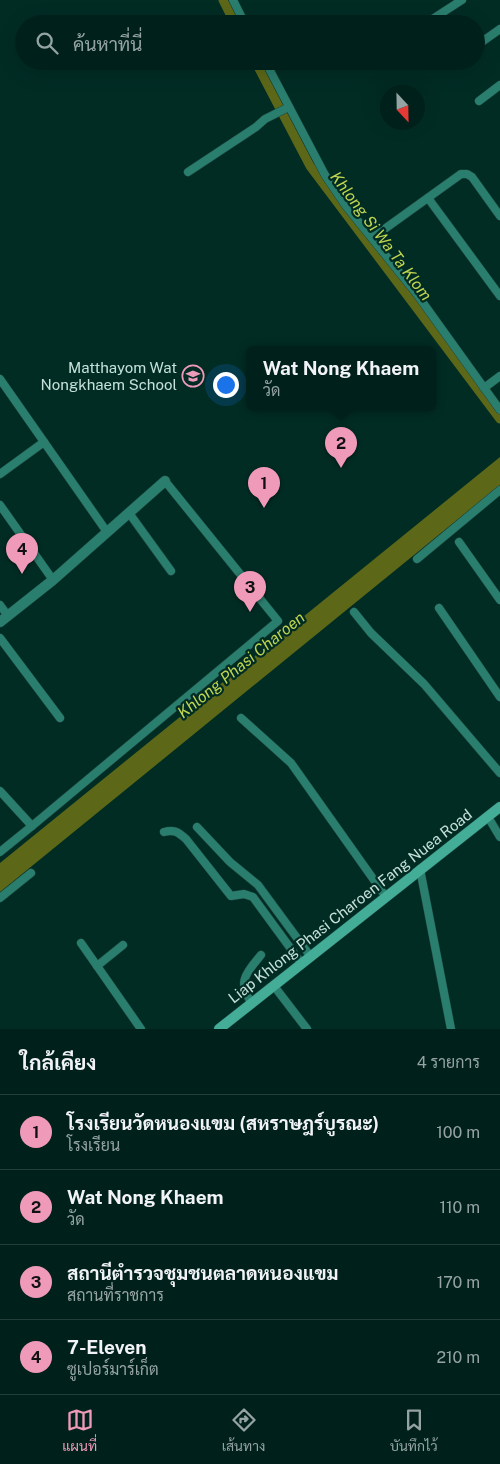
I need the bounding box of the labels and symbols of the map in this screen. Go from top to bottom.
north arrow [380,85,425,130]
water label: Khlong Si Wa Ta Klom [326,168,436,304]
place label: Matthayom Wat Nongkhaem School [41,359,177,393]
school or university icon: Matthayom Wat Nongkhaem School [181,364,205,388]
your location [213,372,239,398]
pin: 2 [325,427,357,468]
pin: 1 [248,467,280,508]
pin: 4 [6,533,38,574]
pin: 3 [234,571,266,612]
water label: Khlong Phasi Charoen [174,608,308,722]
street label: Liap Khlong Phasi Charoen Fang Nuea Road [225,806,475,1006]

